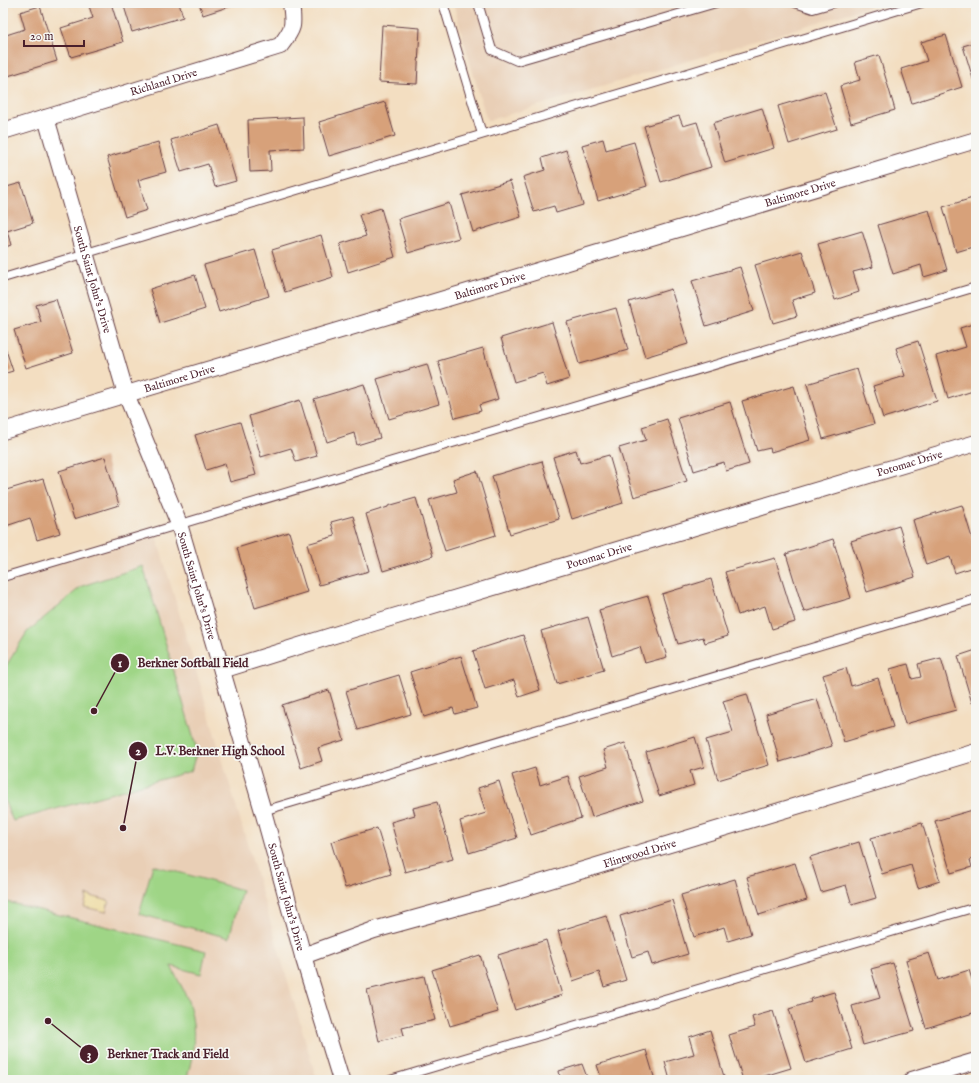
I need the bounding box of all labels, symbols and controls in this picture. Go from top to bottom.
scale bar [24,22,84,48]
text: 20 m [30,29,53,44]
street label: Richland Drive [129,66,199,100]
street label: Baltimore Drive [763,176,838,211]
street label: South Saint John's Drive [70,224,114,335]
street label: Baltimore Drive [453,269,527,304]
street label: Baltimore Drive [142,362,217,396]
street label: Potomac Drive [875,447,944,480]
street label: South Saint John's Drive [174,531,218,641]
street label: Potomac Drive [565,540,634,573]
callout: Berkner Softball Field [110,651,257,675]
text: 1 [118,656,123,671]
text: Berkner Softball Field [138,656,249,671]
callout: L.V. Berkner High School [128,739,293,763]
text: 2 [135,744,141,759]
text: L.V. Berkner High School [155,744,285,760]
street label: Flintwood Drive [602,836,678,872]
street label: South Saint John's Drive [264,842,307,953]
callout: Berkner Track and Field [79,1042,237,1066]
text: 3 [87,1047,91,1062]
text: Berkner Track and Field [107,1047,229,1062]

